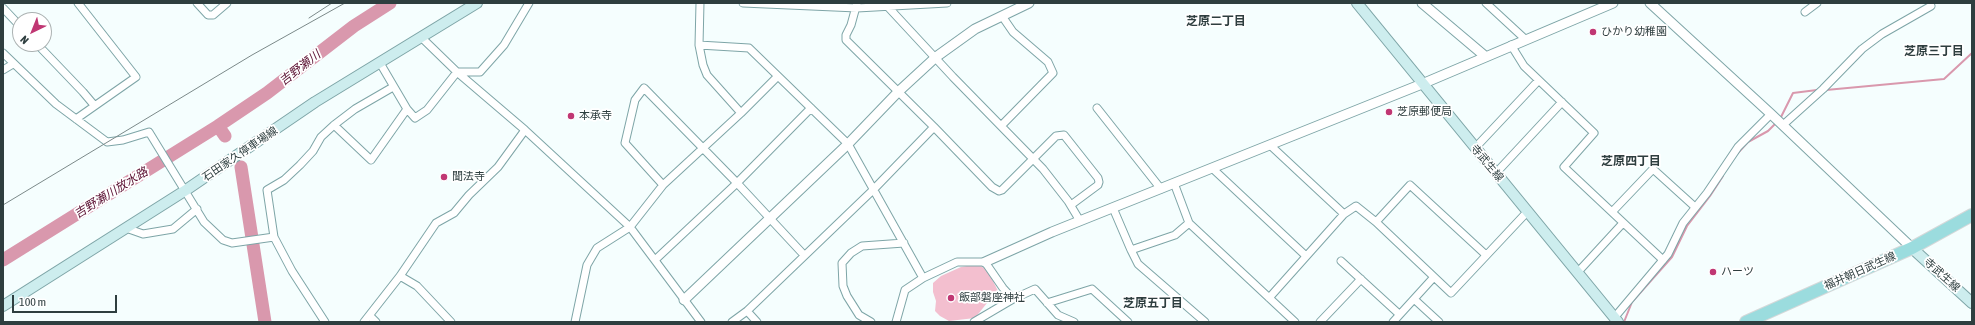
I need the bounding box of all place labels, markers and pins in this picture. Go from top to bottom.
place label: ひかり幼稚園 [1601,25,1667,39]
marker: ひかり幼稚園 [1588,27,1598,37]
place label: 芝原郵便局 [1397,105,1452,119]
marker: 芝原郵便局 [1384,107,1394,117]
place label: 本承寺 [579,109,612,123]
marker: 本承寺 [566,111,576,121]
place label: 聞法寺 [452,170,485,184]
marker: 聞法寺 [439,172,449,182]
place label: ハーツ [1721,265,1754,279]
marker: ハーツ [1708,267,1718,277]
place label: 飯部磐座神社 [959,291,1025,305]
marker: 飯部磐座神社 [946,293,956,303]

